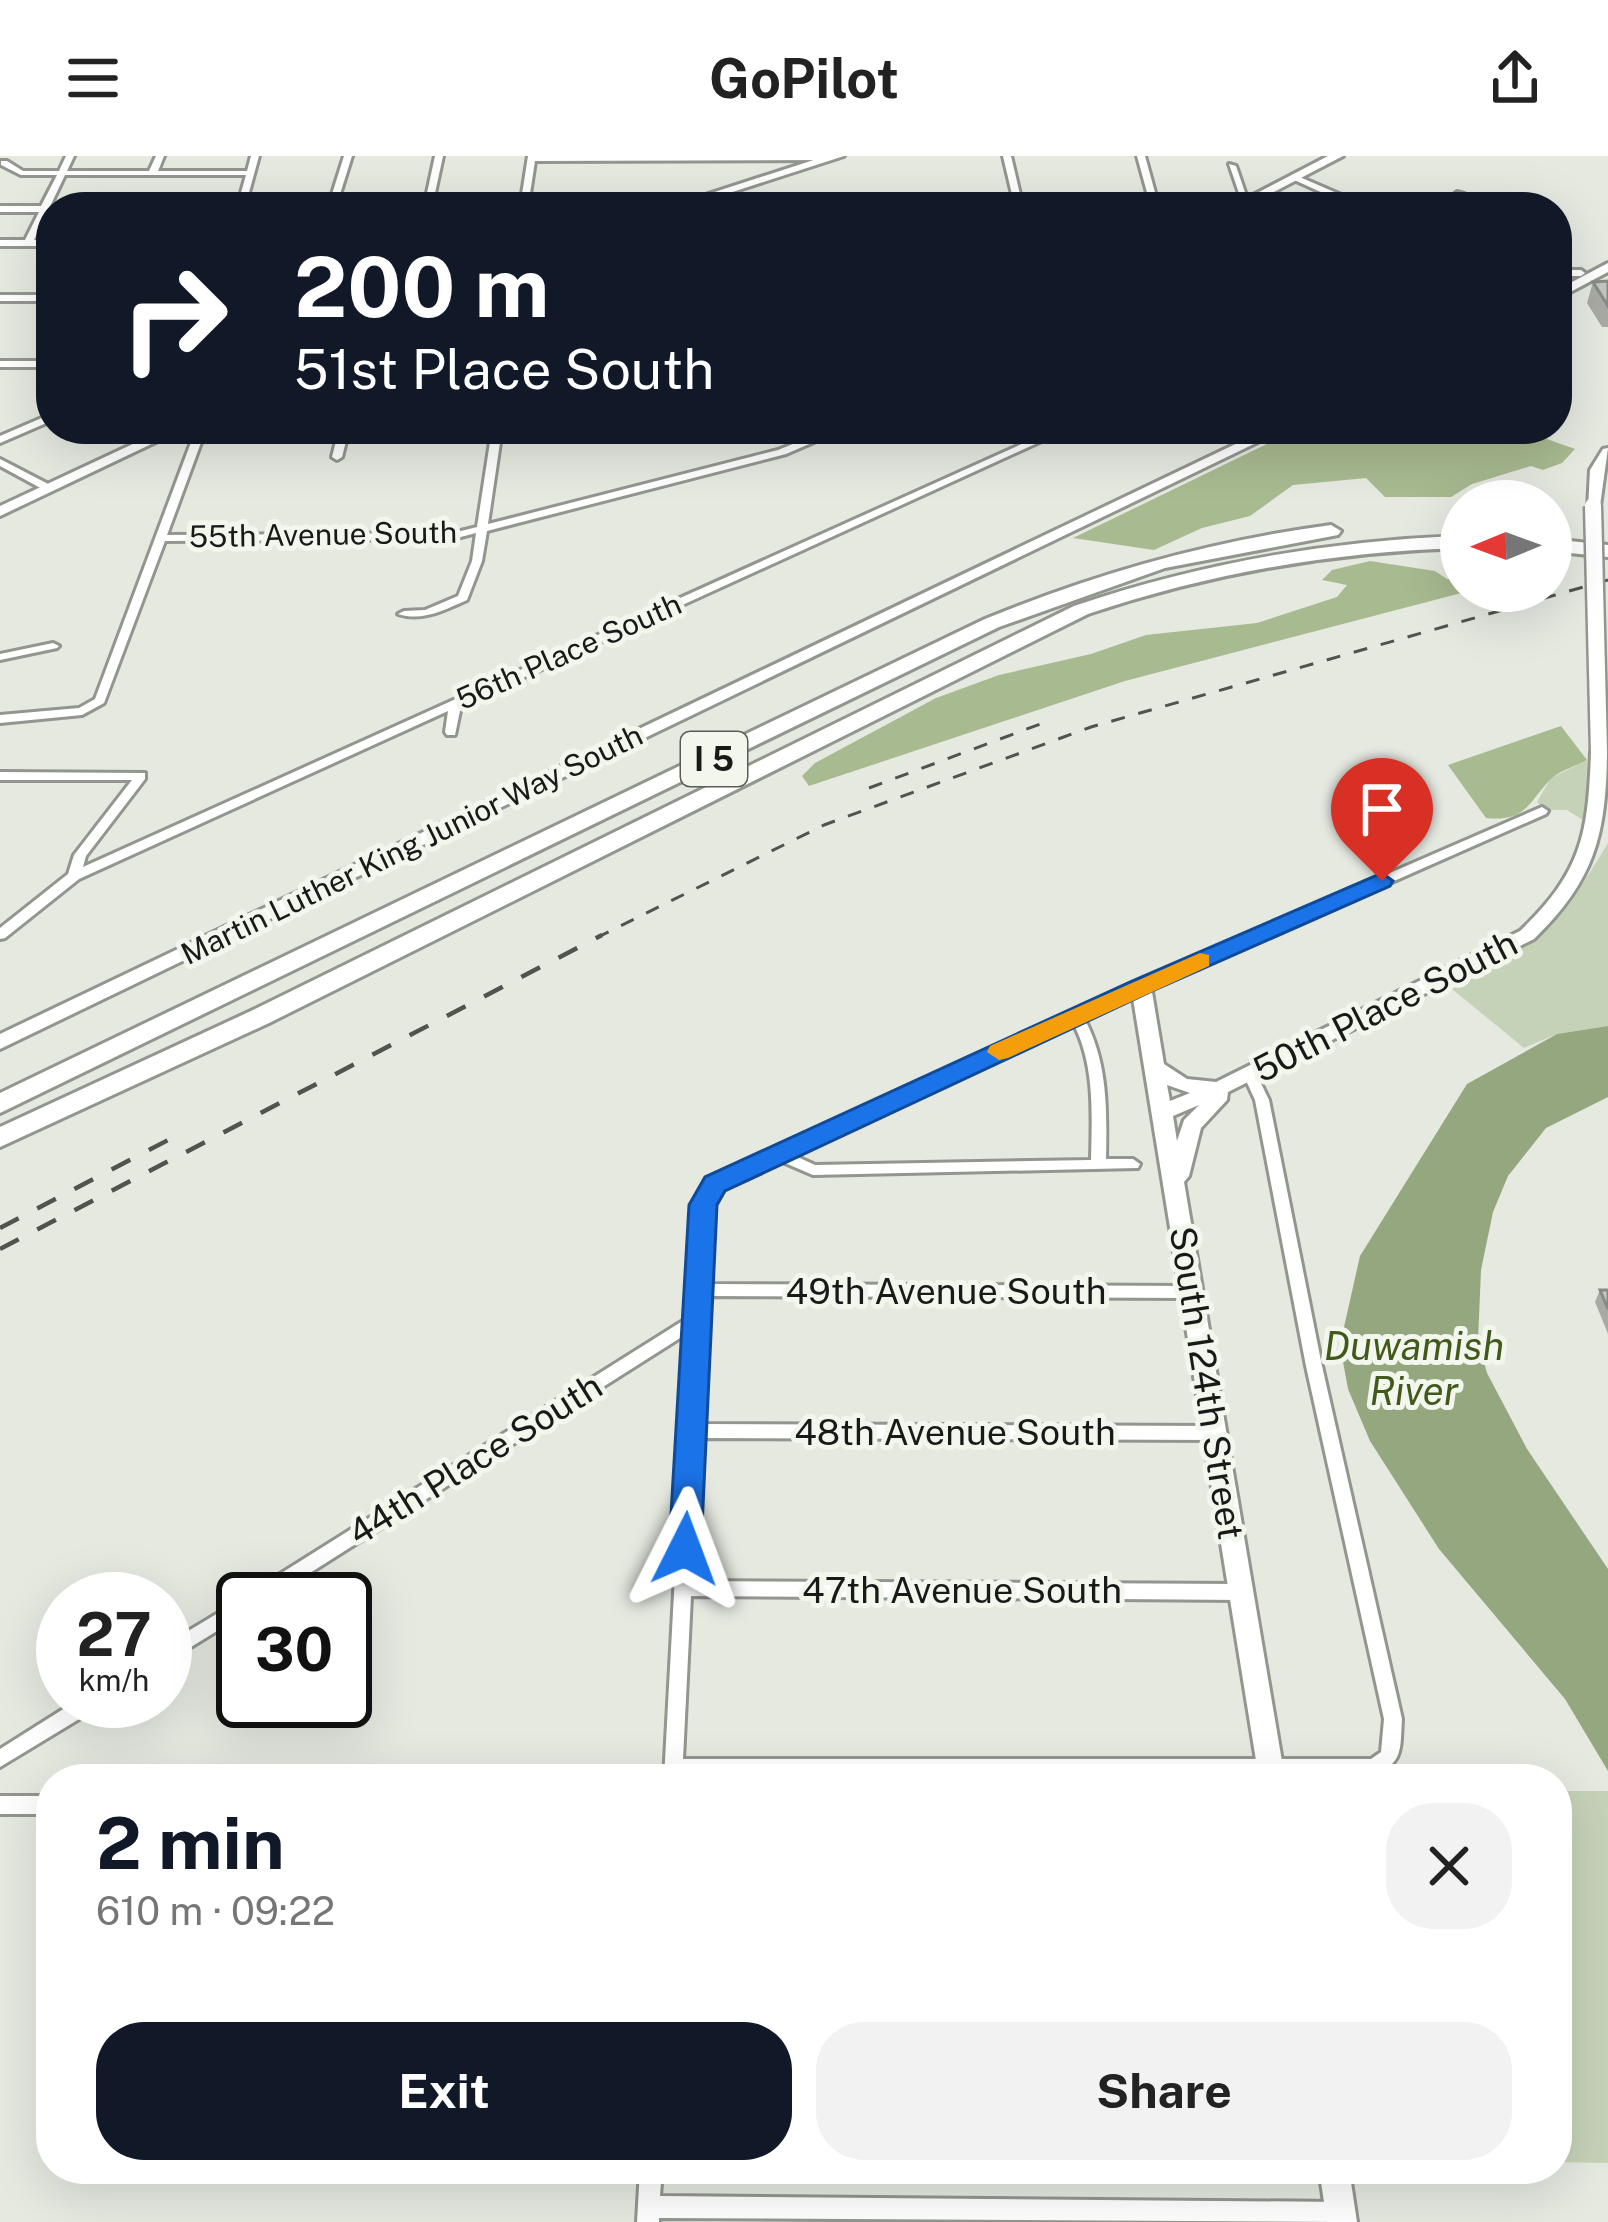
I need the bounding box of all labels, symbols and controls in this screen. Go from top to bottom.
icon: menu [60,45,126,111]
icon: share [1482,45,1548,111]
text: GoPilot [709,47,899,110]
text: 200 m [294,237,550,336]
icon: right [96,240,252,396]
text: 51st Place South [294,338,714,401]
north arrow [1440,480,1572,612]
map controls [1440,480,1572,612]
street label: 55th Avenue South [189,514,457,554]
street label: 56th Place South [451,585,687,717]
street label: Martin Luther King Junior Way South [175,716,648,972]
road number: I 5 [681,732,747,786]
pin [1331,758,1433,881]
icon: arrive [1349,776,1415,842]
street label: 50th Place South [1246,921,1524,1091]
street label: South 124th Street [1162,1224,1252,1542]
street label: 49th Avenue South [786,1270,1106,1312]
water label: Duwamish River [1324,1323,1504,1414]
street label: 44th Place South [341,1364,609,1554]
street label: 48th Avenue South [794,1411,1116,1453]
position arrow [622,1486,748,1612]
street label: 47th Avenue South [802,1569,1122,1611]
speed limit sign: 30 [216,1572,372,1728]
text: 27 [76,1599,152,1670]
text: km/h [79,1662,149,1698]
text: 2 min [96,1801,285,1885]
button: close [1386,1803,1512,1929]
text: 610 m · 09:22 [96,1888,335,1934]
button: Exit [96,2022,792,2160]
button: Share [816,2022,1512,2160]

